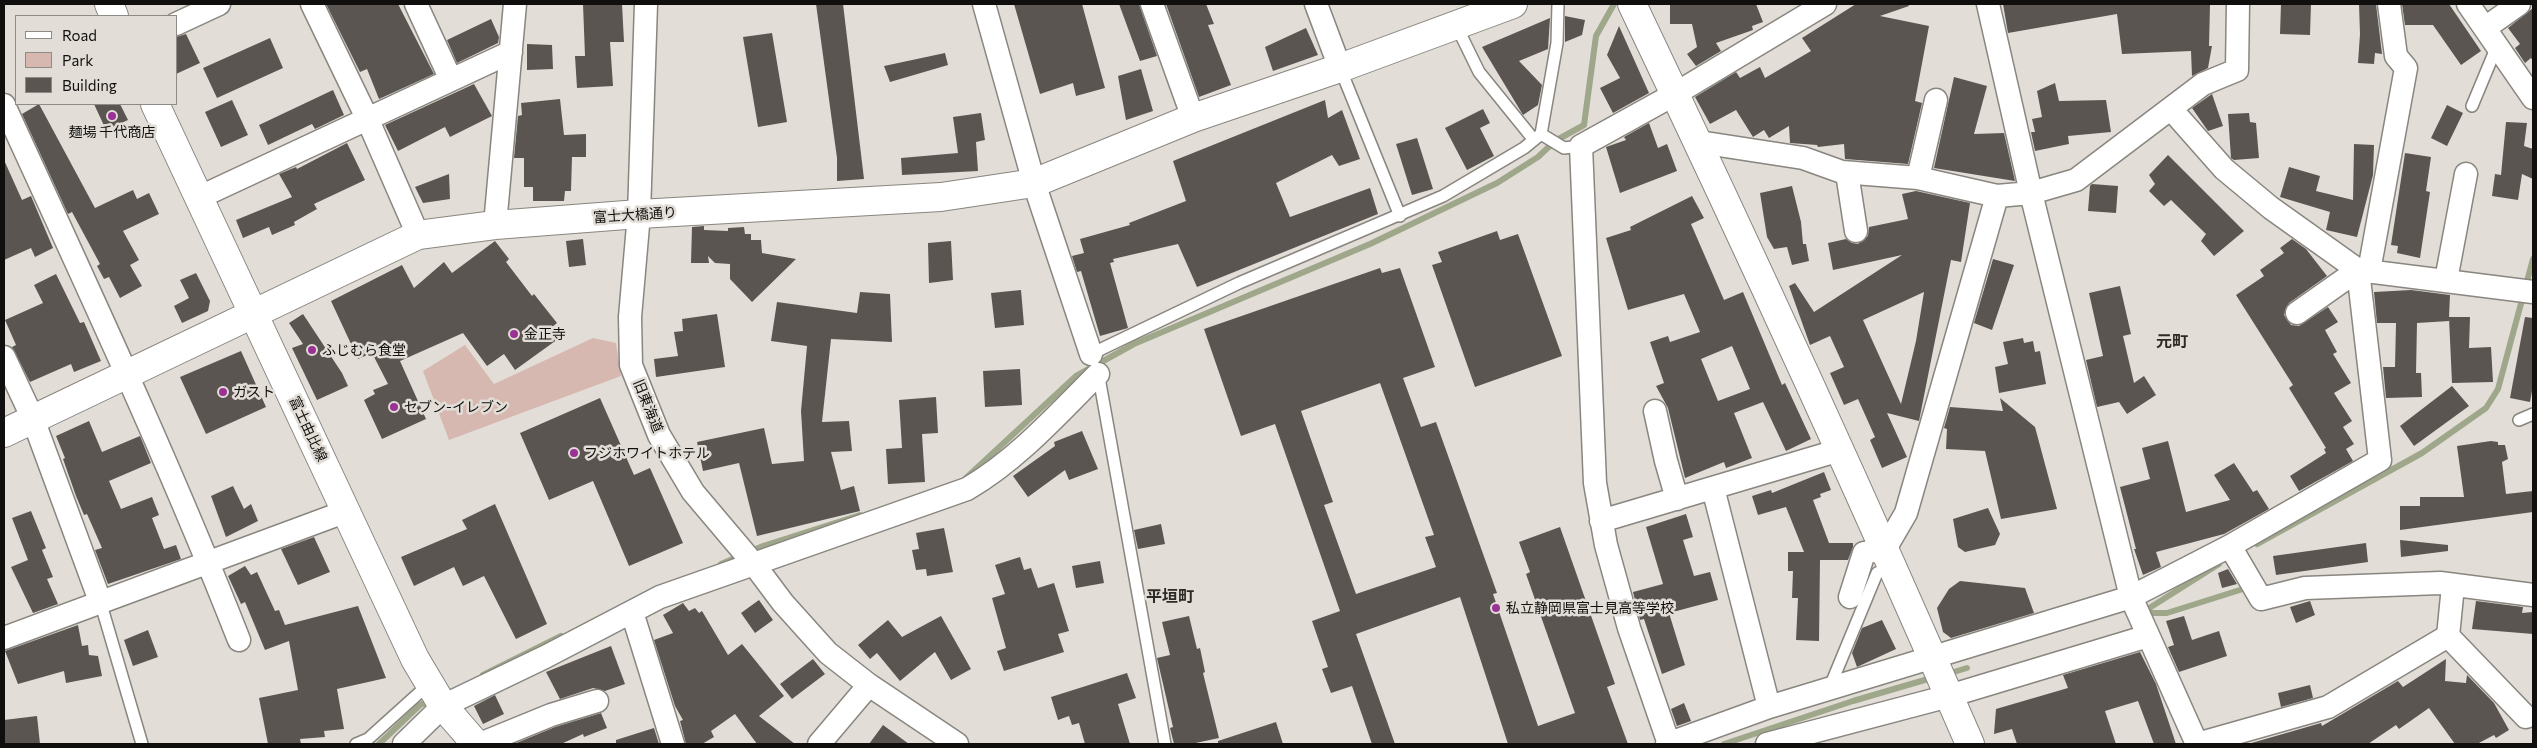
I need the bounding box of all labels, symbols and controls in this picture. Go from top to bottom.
legend [15,15,178,105]
text: Road [62,26,97,44]
text: Park [62,51,93,69]
text: Building [62,76,117,94]
marker: 麺場 千代商店 [106,110,118,122]
place label: 麺場 千代商店 [69,124,155,140]
street label: 富士大橋通り [593,204,677,226]
place label: 金正寺 [524,326,566,342]
marker: 金正寺 [508,328,520,340]
district label: 元町 [2156,332,2188,352]
place label: ふじむら食堂 [322,342,406,358]
marker: ふじむら食堂 [306,344,318,356]
street label: 旧東海道 [630,377,666,435]
place label: ガスト [233,384,275,400]
marker: ガスト [217,386,229,398]
street label: 富士由比線 [286,394,330,464]
place label: セブン-イレブン [404,399,508,415]
marker: セブン-イレブン [388,401,400,413]
place label: フジホワイトホテル [584,445,710,461]
marker: フジホワイトホテル [568,447,580,459]
district label: 平垣町 [1146,587,1194,607]
place label: 私立静岡県富士見高等学校 [1506,600,1674,616]
marker: 私立静岡県富士見高等学校 [1490,602,1502,614]

